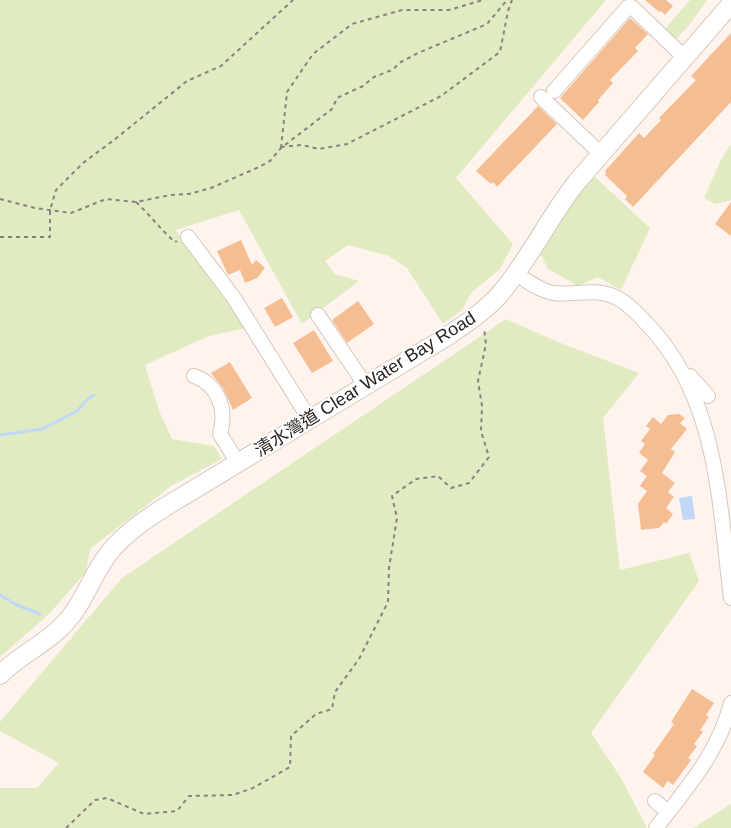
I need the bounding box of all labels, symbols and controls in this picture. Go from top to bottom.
street label: 清水灣道 Clear Water Bay Road [251,308,479,460]

